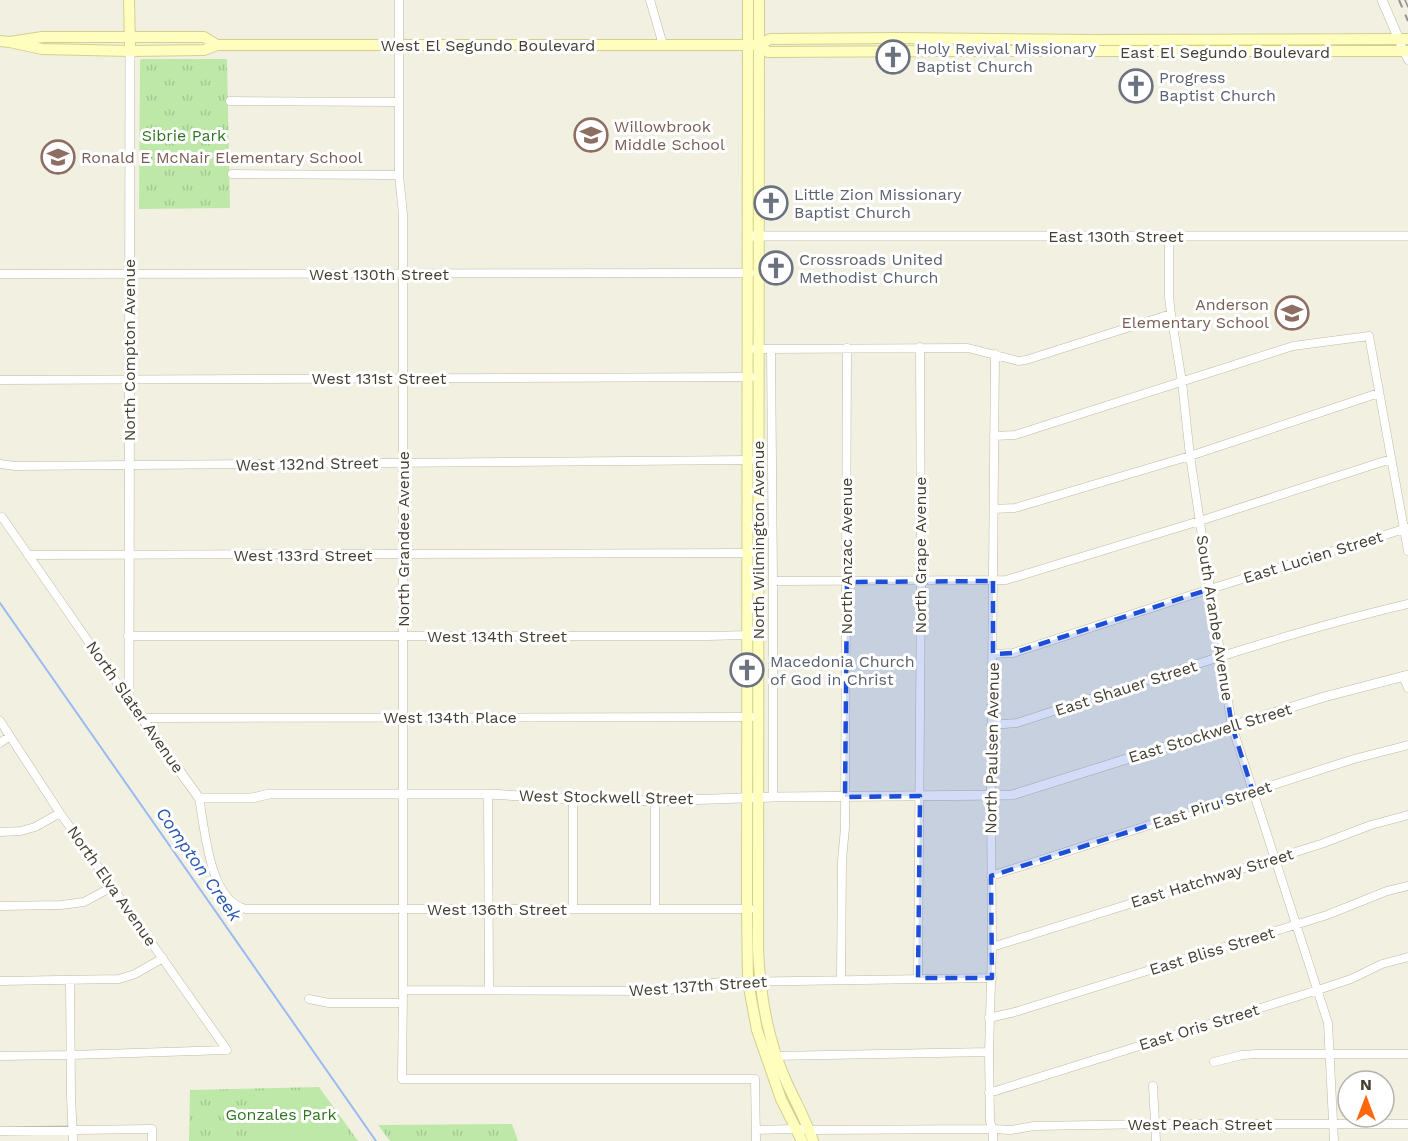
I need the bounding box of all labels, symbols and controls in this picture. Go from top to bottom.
street label: West El Segundo Boulevard [381,36,595,55]
church icon: Holy Revival Missionary Baptist Church [875,39,911,75]
place label: Holy Revival Missionary Baptist Church [916,39,1097,76]
street label: East El Segundo Boulevard [1120,43,1330,62]
church icon: Progress Baptist Church [1118,68,1154,104]
place label: Progress Baptist Church [1159,68,1276,105]
school or university icon: Willowbrook Middle School [573,117,609,153]
place label: Willowbrook Middle School [614,117,725,154]
park label: Sibrie Park [142,126,226,145]
school or university icon: Ronald E McNair Elementary School [40,139,76,175]
place label: Ronald E McNair Elementary School [81,148,363,167]
church icon: Little Zion Missionary Baptist Church [753,185,789,221]
place label: Little Zion Missionary Baptist Church [794,185,962,222]
street label: East 130th Street [1048,227,1184,246]
church icon: Crossroads United Methodist Church [758,250,794,286]
place label: Crossroads United Methodist Church [799,250,943,287]
street label: North Compton Avenue [120,259,139,441]
street label: West 130th Street [309,265,449,284]
place label: Anderson Elementary School [1122,295,1269,332]
school or university icon: Anderson Elementary School [1274,295,1310,331]
street label: West 131st Street [312,369,447,388]
street label: North Wilmington Avenue [749,440,768,640]
street label: North Grandee Avenue [394,451,413,627]
street label: West 132nd Street [235,453,379,475]
street label: North Anzac Avenue [837,477,856,635]
street label: North Grape Avenue [911,477,930,633]
street label: East Lucien Street [1241,527,1385,587]
street label: South Aranbe Avenue [1193,534,1237,702]
street label: West 133rd Street [233,546,373,565]
street label: West 134th Street [427,627,567,646]
street label: North Slater Avenue [82,637,188,777]
church icon: Macedonia Church of God in Christ [729,652,765,688]
place label: Macedonia Church of God in Christ [770,652,915,689]
street label: East Shauer Street [1053,656,1200,720]
street label: North Paulsen Avenue [981,662,1003,834]
street label: East Stockwell Street [1126,699,1294,767]
street label: West 134th Place [383,708,517,727]
street label: East Piru Street [1150,777,1274,833]
street label: West Stockwell Street [519,786,694,808]
water label: Compton Creek [152,803,247,926]
street label: North Elva Avenue [63,822,161,950]
street label: East Hatchway Street [1128,844,1296,912]
street label: West 136th Street [427,900,567,919]
street label: East Bliss Street [1147,923,1277,979]
street label: West 137th Street [628,972,768,1000]
street label: East Oris Street [1137,1000,1262,1054]
north arrow [1336,1069,1396,1129]
text: N [1360,1075,1372,1094]
park label: Gonzales Park [225,1105,337,1124]
street label: West Peach Street [1127,1115,1273,1134]

